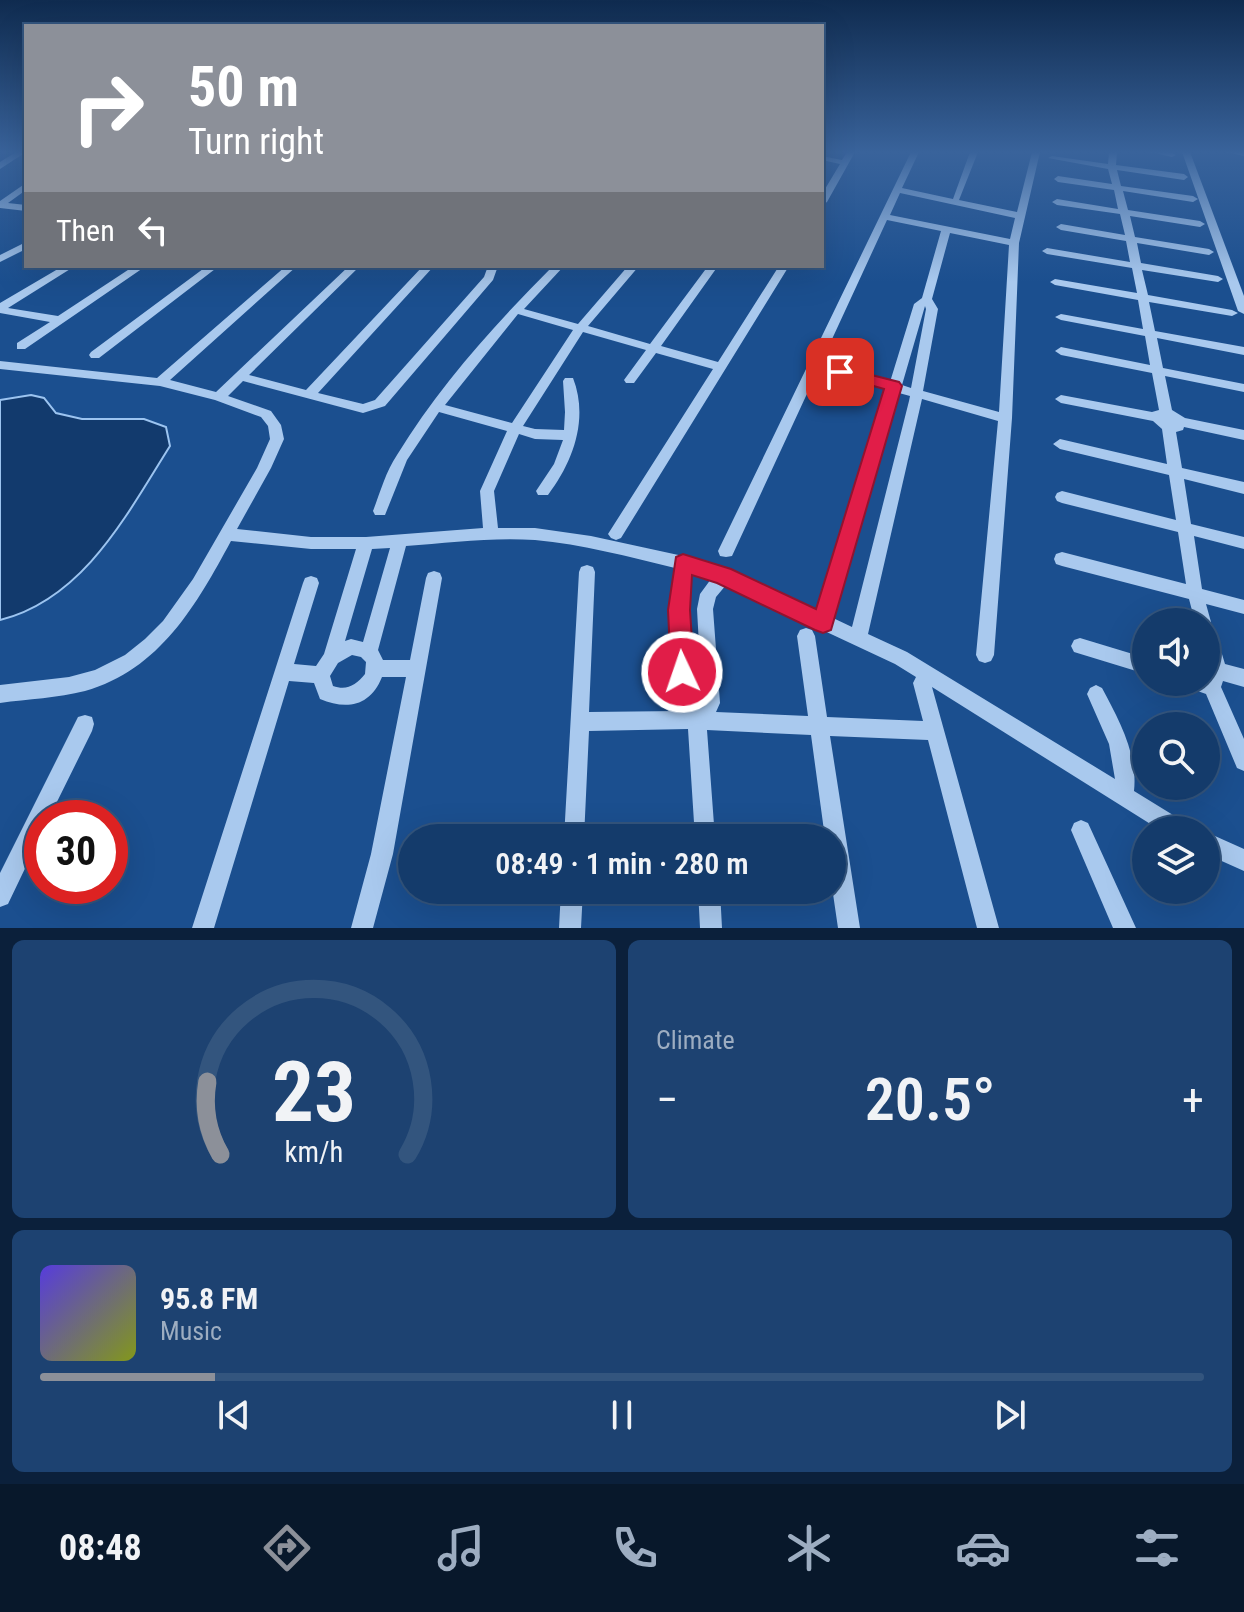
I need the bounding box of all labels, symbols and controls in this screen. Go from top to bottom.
text: 50 m [188,54,299,120]
icon: right [56,56,160,160]
text: Turn right [188,121,324,163]
icon: left [131,208,175,252]
text: Then [56,213,115,248]
pin [806,338,874,406]
icon: arrive [818,350,862,394]
map controls [1132,608,1220,904]
button: sound [1132,608,1220,696]
position arrow [640,630,724,714]
button: search [1132,712,1220,800]
speed limit sign: 30 [24,800,128,904]
button: layers [1132,816,1220,904]
text: 08:49 · 1 min · 280 m [495,846,749,881]
text: Climate [656,1025,735,1055]
text: 23 [272,1044,356,1141]
text: 20.5° [865,1064,995,1135]
text: − [656,1074,678,1126]
text: + [1182,1074,1204,1126]
text: km/h [285,1135,343,1169]
text: 95.8 FM [160,1281,258,1316]
text: Music [160,1316,222,1346]
icon: previous [212,1393,256,1437]
icon: pause [600,1393,644,1437]
icon: next [988,1393,1032,1437]
icon: directions [259,1520,315,1576]
icon: music [433,1520,489,1576]
icon: phone [607,1520,663,1576]
icon: climate [781,1520,837,1576]
icon: car [955,1520,1011,1576]
icon: filters [1129,1520,1185,1576]
text: 08:48 [59,1527,142,1569]

